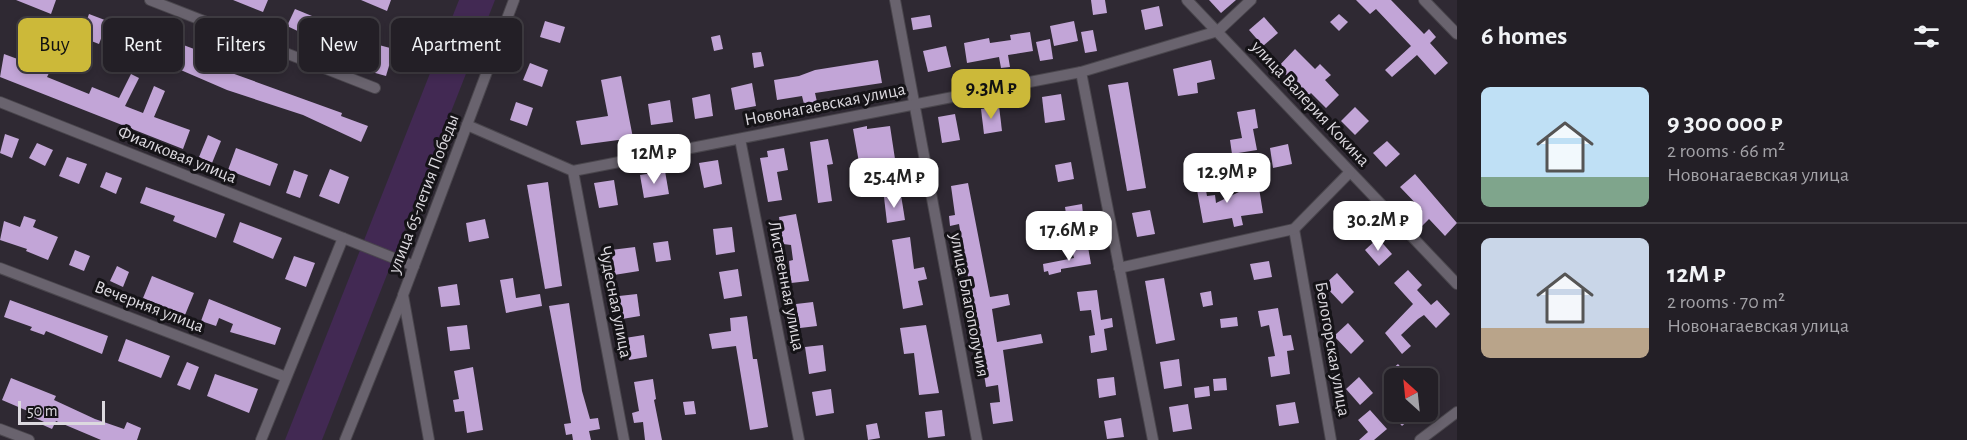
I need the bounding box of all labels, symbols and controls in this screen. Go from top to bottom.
chip: Buy [18,18,91,72]
chip: Rent [103,18,183,72]
chip: Filters [195,18,287,72]
chip: New [299,18,379,72]
chip: Apartment [391,18,522,72]
icon: filters [1910,20,1943,53]
text: 6 homes [1481,23,1567,49]
street label: улица Валерия Кокина [1247,37,1373,170]
pin: 9.3M ₽ [942,69,1040,120]
text: 9.3M ₽ [965,78,1017,98]
street label: Новонагаевская улица [743,81,907,129]
text: 9 300 000 ₽ [1667,110,1782,136]
icon: home [1529,111,1601,183]
street label: улица 65-летия Победы [384,112,463,277]
street label: Фиалковая улица [115,123,239,187]
pin: 12M ₽ [612,134,696,185]
text: 2 rooms · 66 m² [1667,141,1785,161]
text: 12M ₽ [632,143,676,163]
pin: 12.9M ₽ [1172,153,1282,204]
pin: 25.4M ₽ [839,158,949,209]
text: 12.9M ₽ [1197,162,1257,182]
text: Новонагаевская улица [1667,165,1849,185]
text: 25.4M ₽ [863,167,925,187]
pin: 30.2M ₽ [1323,201,1433,252]
text: 30.2M ₽ [1347,210,1409,230]
pin: 17.6M ₽ [1014,211,1124,262]
street label: Лиственная улица [765,220,807,352]
text: 17.6M ₽ [1040,220,1098,240]
street label: улица Благополучия [946,230,992,379]
street label: Чудесная улица [595,244,635,360]
text: 12M ₽ [1667,261,1725,287]
icon: home [1529,262,1601,334]
street label: Вечерняя улица [92,278,206,336]
street label: Белогорская улица [1311,280,1353,418]
text: 2 rooms · 70 m² [1667,292,1785,312]
text: Новонагаевская улица [1667,316,1849,336]
north arrow [1384,368,1438,422]
map controls [1384,368,1438,422]
scale bar [18,398,105,426]
text: 50 m [27,403,58,419]

